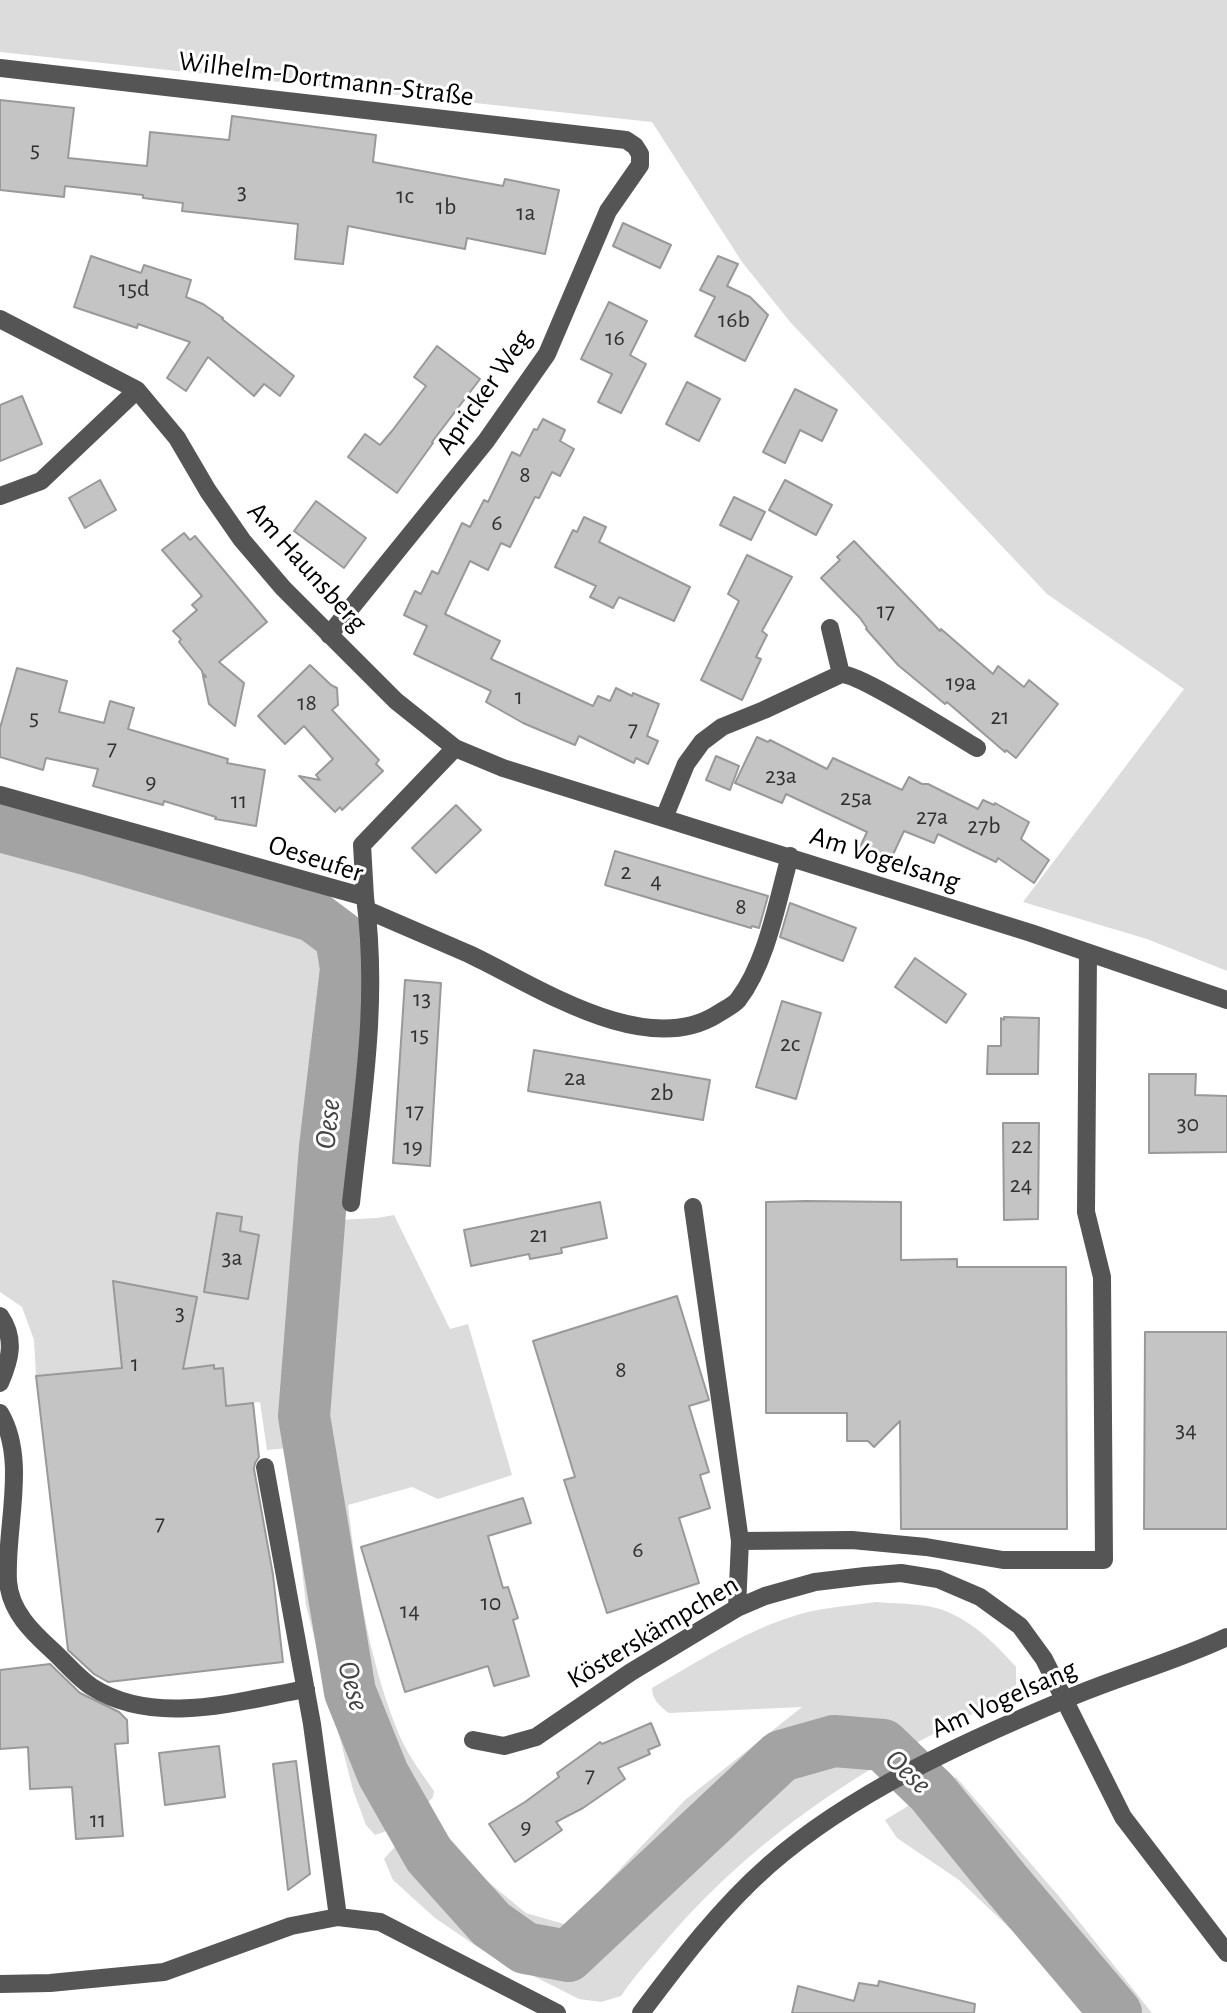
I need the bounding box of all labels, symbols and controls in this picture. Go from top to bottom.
street label: Wilhelm-Dortmann-Straße [176,44,476,114]
house number: 5 [30,136,40,164]
house number: 3 [237,178,247,206]
house number: 1c [396,182,414,210]
house number: 1b [436,193,456,221]
house number: 1a [516,199,536,227]
house number: 15d [119,275,149,303]
house number: 16b [718,306,750,334]
street label: Apricker Weg [429,323,539,461]
house number: 16 [605,324,625,352]
house number: 8 [519,461,531,489]
street label: Am Haunsberg [240,495,374,639]
house number: 6 [491,509,503,537]
house number: 17 [877,597,895,625]
house number: 19a [946,669,976,697]
house number: 1 [515,683,523,711]
house number: 18 [297,689,317,717]
house number: 21 [990,703,1010,731]
house number: 5 [29,704,39,732]
house number: 7 [628,715,638,743]
house number: 7 [107,734,117,762]
house number: 23a [765,762,797,790]
house number: 9 [145,768,157,796]
house number: 25a [840,784,872,812]
house number: 11 [231,787,247,815]
house number: 27a [916,803,948,831]
house number: 27b [967,812,1001,840]
street label: Am Vogelsang [806,819,964,899]
street label: Oeseufer [264,828,368,890]
house number: 2 [621,858,631,886]
house number: 4 [650,867,662,895]
house number: 8 [735,893,747,921]
house number: 13 [413,985,431,1013]
house number: 15 [411,1021,429,1049]
house number: 2c [780,1030,800,1058]
house number: 2a [564,1064,586,1092]
house number: 2b [650,1079,674,1107]
water label: Oese [307,1097,349,1151]
house number: 17 [406,1097,424,1125]
house number: 30 [1177,1110,1199,1138]
house number: 22 [1011,1132,1033,1160]
house number: 19 [403,1133,423,1161]
house number: 24 [1010,1171,1032,1199]
house number: 21 [529,1221,549,1249]
house number: 3a [222,1244,242,1272]
house number: 3 [175,1299,185,1327]
house number: 1 [131,1350,139,1378]
house number: 8 [615,1356,627,1384]
house number: 34 [1175,1416,1197,1444]
house number: 7 [155,1509,165,1537]
house number: 6 [632,1536,644,1564]
street label: Kösterskämpchen [561,1568,745,1696]
house number: 10 [481,1589,501,1617]
house number: 14 [400,1597,420,1625]
street label: Am Vogelsang [926,1652,1082,1746]
water label: Oese [329,1657,377,1715]
water label: Oese [877,1742,939,1802]
house number: 7 [585,1761,595,1789]
house number: 11 [90,1806,106,1834]
house number: 9 [520,1813,532,1841]

